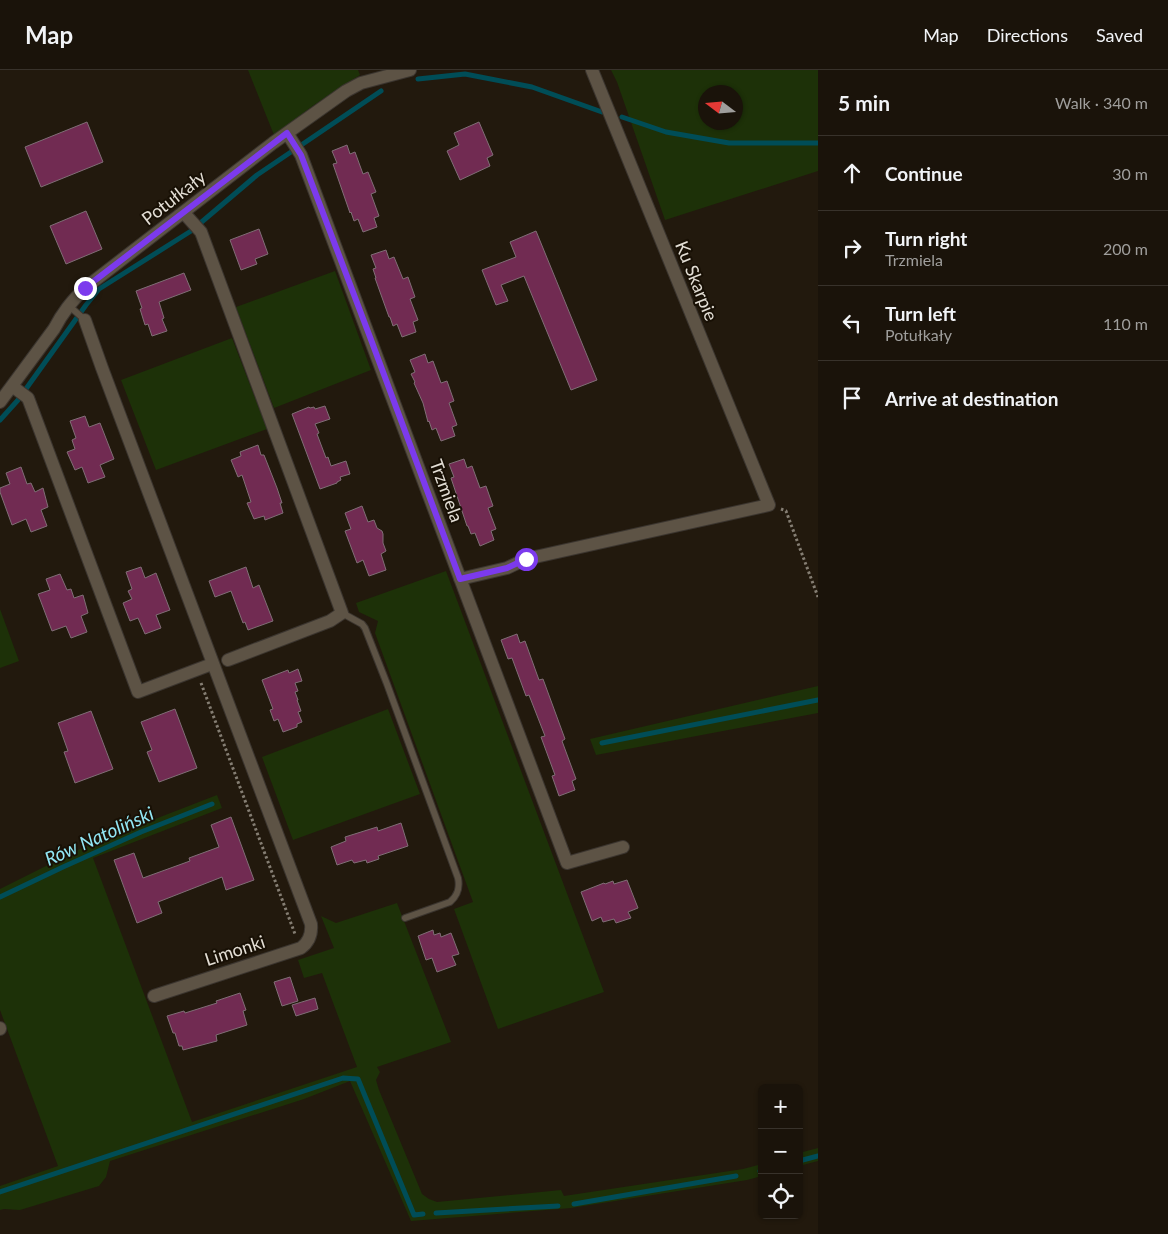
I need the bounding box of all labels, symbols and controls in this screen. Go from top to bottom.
text: Map [25,20,73,49]
text: Map [923,24,959,46]
text: Directions [987,24,1068,46]
text: Saved [1096,24,1143,46]
north arrow [698,85,743,130]
text: 5 min [838,90,890,115]
text: Walk · 340 m [1055,93,1148,112]
icon: ahead [838,159,866,187]
text: Continue [885,162,963,185]
text: 30 m [1112,164,1148,183]
street label: Potułkały [137,165,210,229]
text: Turn right [885,227,967,250]
icon: right [838,234,866,262]
street label: Ku Skarpie [671,237,723,324]
text: 200 m [1103,239,1148,258]
text: Trzmiela [885,250,943,269]
route end [74,277,97,300]
text: Turn left [885,302,956,325]
icon: left [838,309,866,337]
text: 110 m [1103,314,1148,333]
text: Potułkały [885,325,952,344]
icon: arrive [838,384,866,412]
text: Arrive at destination [885,387,1058,410]
street label: Trzmiela [425,456,468,525]
route start [515,548,538,571]
water label: Rów Natoliński [41,801,158,870]
street label: Limonki [202,930,268,970]
map controls [758,1084,803,1219]
button: + [758,1084,803,1129]
button: − [758,1129,803,1174]
button: locate [758,1174,803,1219]

